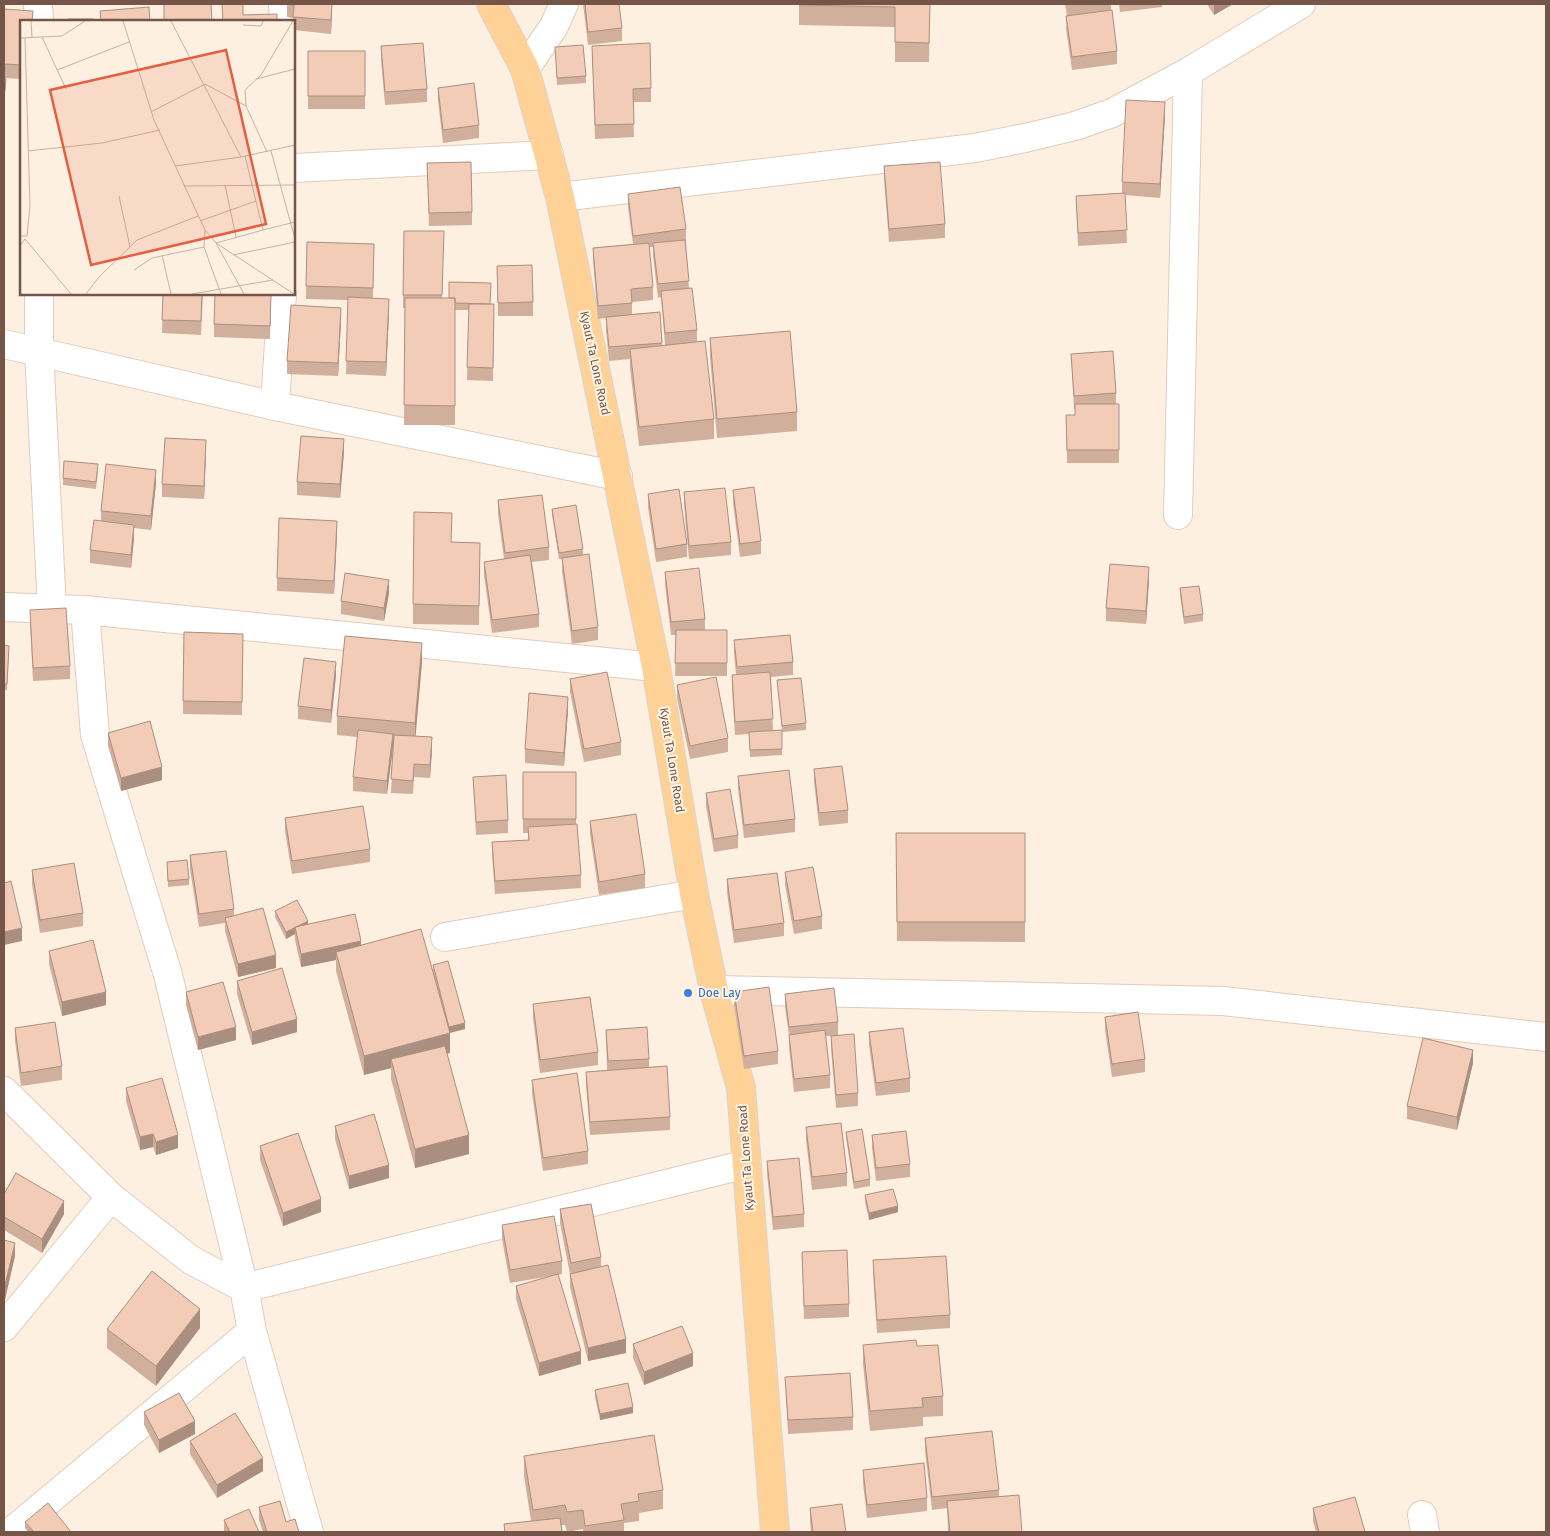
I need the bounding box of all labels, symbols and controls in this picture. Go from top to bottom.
inset map [20,20,295,295]
street label: Kyaut Ta Lone Road [577,310,613,416]
street label: Kyaut Ta Lone Road [657,706,687,814]
place label: Doe Lay [698,986,741,1000]
marker: Doe Lay [682,987,694,999]
street label: Kyaut Ta Lone Road [735,1105,757,1211]

